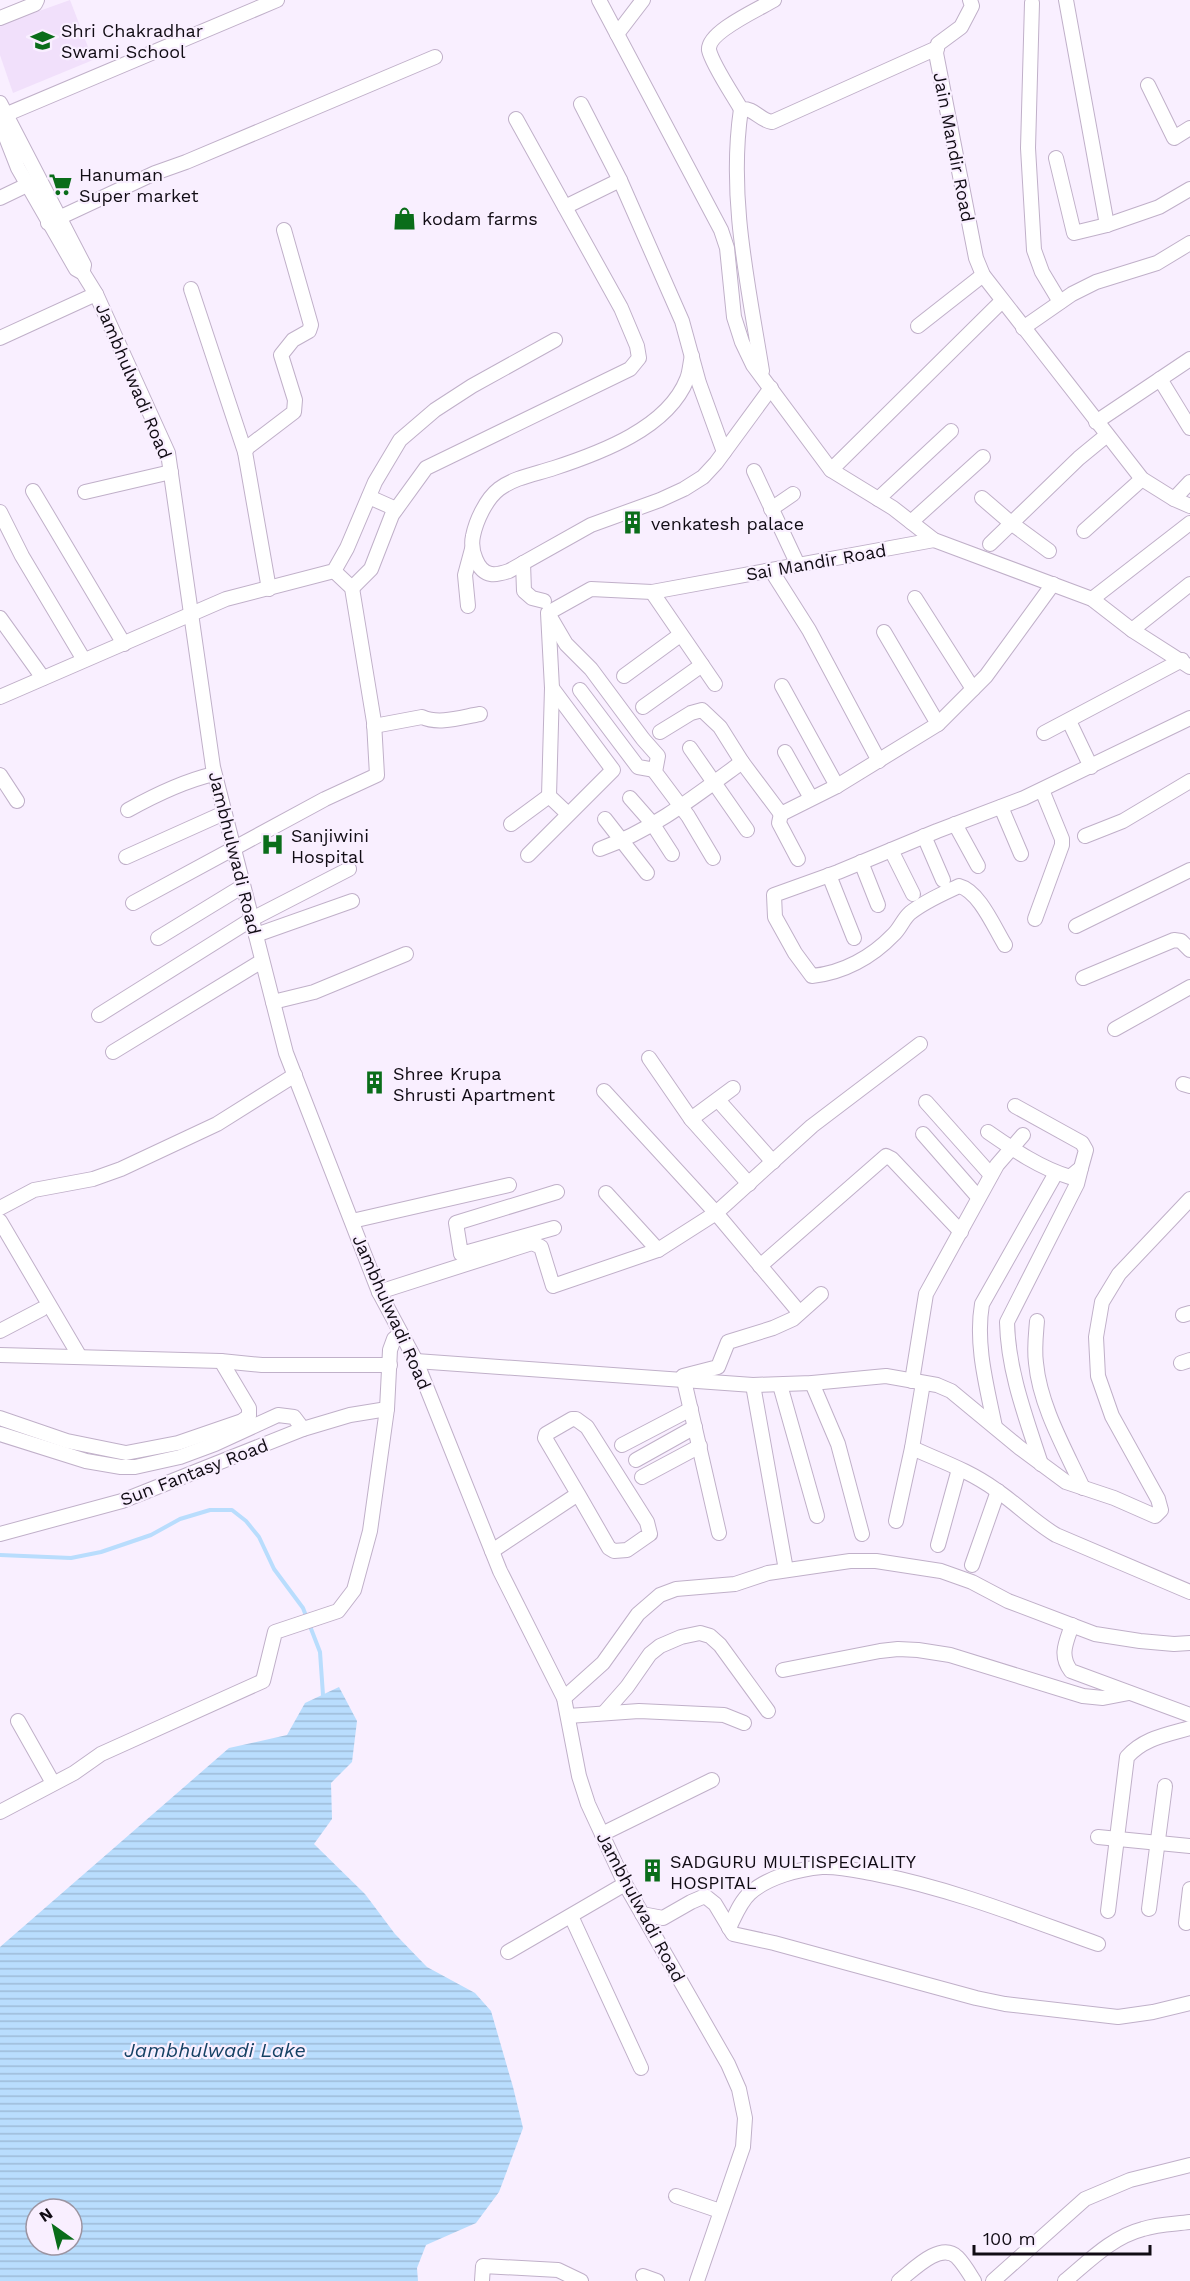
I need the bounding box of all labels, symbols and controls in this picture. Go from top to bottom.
place label: Shri Chakradhar Swami School [61,20,203,62]
school or university icon: Shri Chakradhar Swami School [30,27,56,53]
street label: Jain Mandir Road [929,70,979,224]
place label: Hanuman Super market [79,164,199,206]
supermarket icon: Hanuman Super market [48,171,74,197]
shop icon: kodam farms [391,205,417,231]
place label: kodam farms [422,208,538,229]
street label: Jambhulwadi Road [92,300,176,462]
building icon: venkatesh palace [620,510,646,536]
place label: venkatesh palace [651,513,804,534]
street label: Sai Mandir Road [744,539,888,585]
street label: Jambhulwadi Road [205,769,265,937]
place label: Sanjiwini Hospital [291,825,369,867]
hospital icon: Sanjiwini Hospital [260,832,286,858]
place label: Shree Krupa Shrusti Apartment [393,1063,556,1105]
building icon: Shree Krupa Shrusti Apartment [362,1070,388,1096]
street label: Jambhulwadi Road [348,1231,436,1393]
street label: Sun Fantasy Road [117,1434,271,1510]
street label: Jambhulwadi Road [592,1828,690,1986]
place label: SADGURU MULTISPECIALITY HOSPITAL [670,1851,917,1893]
building icon: SADGURU MULTISPECIALITY HOSPITAL [639,1858,665,1884]
water label: Jambhulwadi Lake [124,2038,306,2062]
north arrow [24,2197,84,2257]
text: N [36,2204,56,2226]
scale bar [974,2218,1150,2256]
text: 100 m [983,2228,1036,2249]

